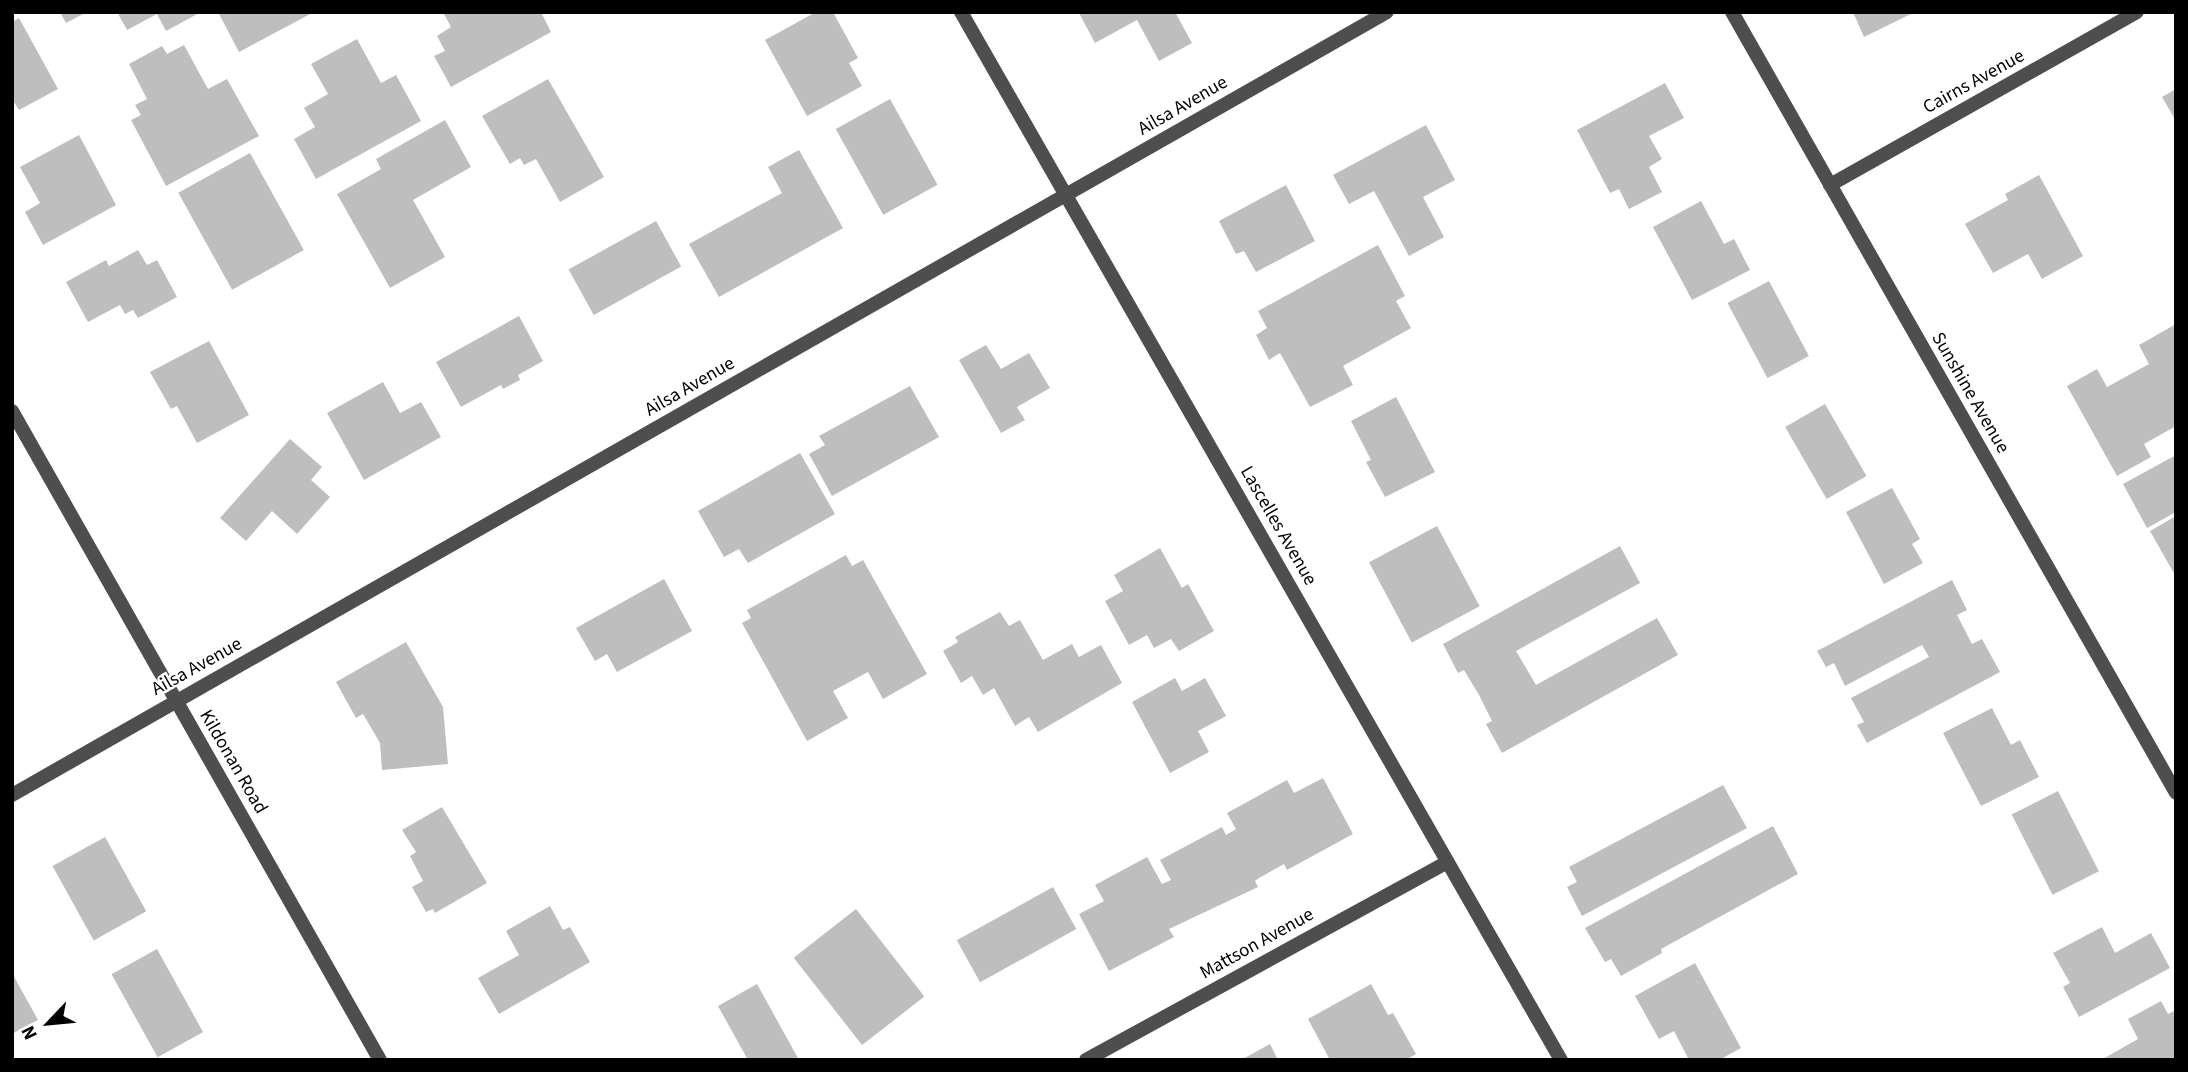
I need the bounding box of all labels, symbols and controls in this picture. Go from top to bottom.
street label: Cairns Avenue [1919,45,2029,119]
street label: Ailsa Avenue [1134,71,1232,141]
street label: Sunshine Avenue [1926,328,2014,458]
street label: Ailsa Avenue [641,352,739,422]
street label: Lascelles Avenue [1235,462,1321,590]
street label: Ailsa Avenue [148,633,246,701]
street label: Kildonan Road [194,706,272,818]
street label: Mattson Avenue [1196,903,1318,985]
north arrow [14,988,84,1058]
text: N [15,1021,45,1044]

